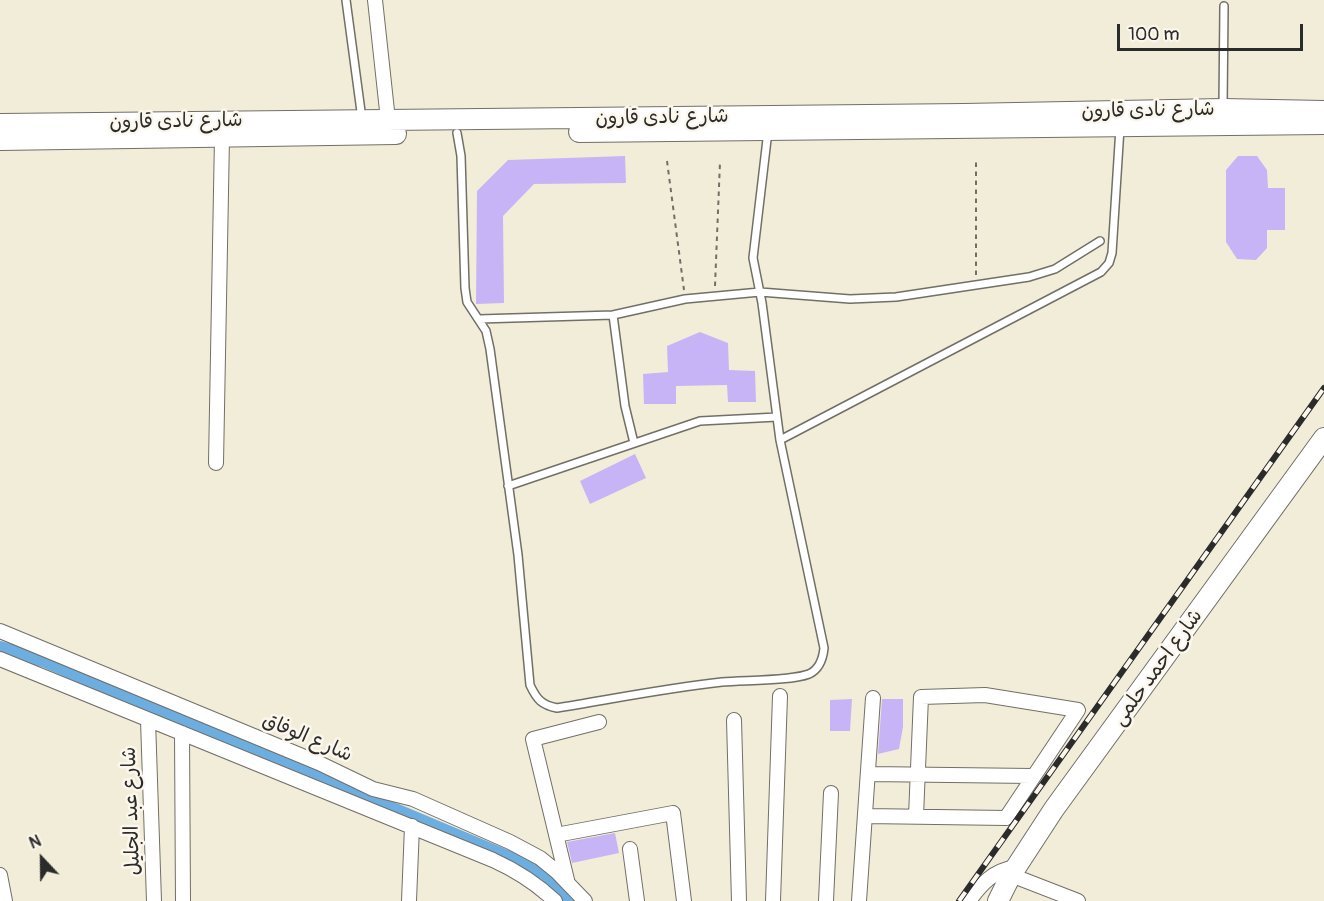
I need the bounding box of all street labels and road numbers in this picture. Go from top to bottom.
street label: شارع نادى قارون [1081,98,1215,124]
street label: شارع نادى قارون [595,105,729,131]
street label: شارع نادى قارون [109,109,243,135]
street label: شارع احمد حلمى [1108,605,1208,731]
street label: شارع الوفاق [258,708,356,768]
street label: شارع عبد الجليل [118,746,146,876]

